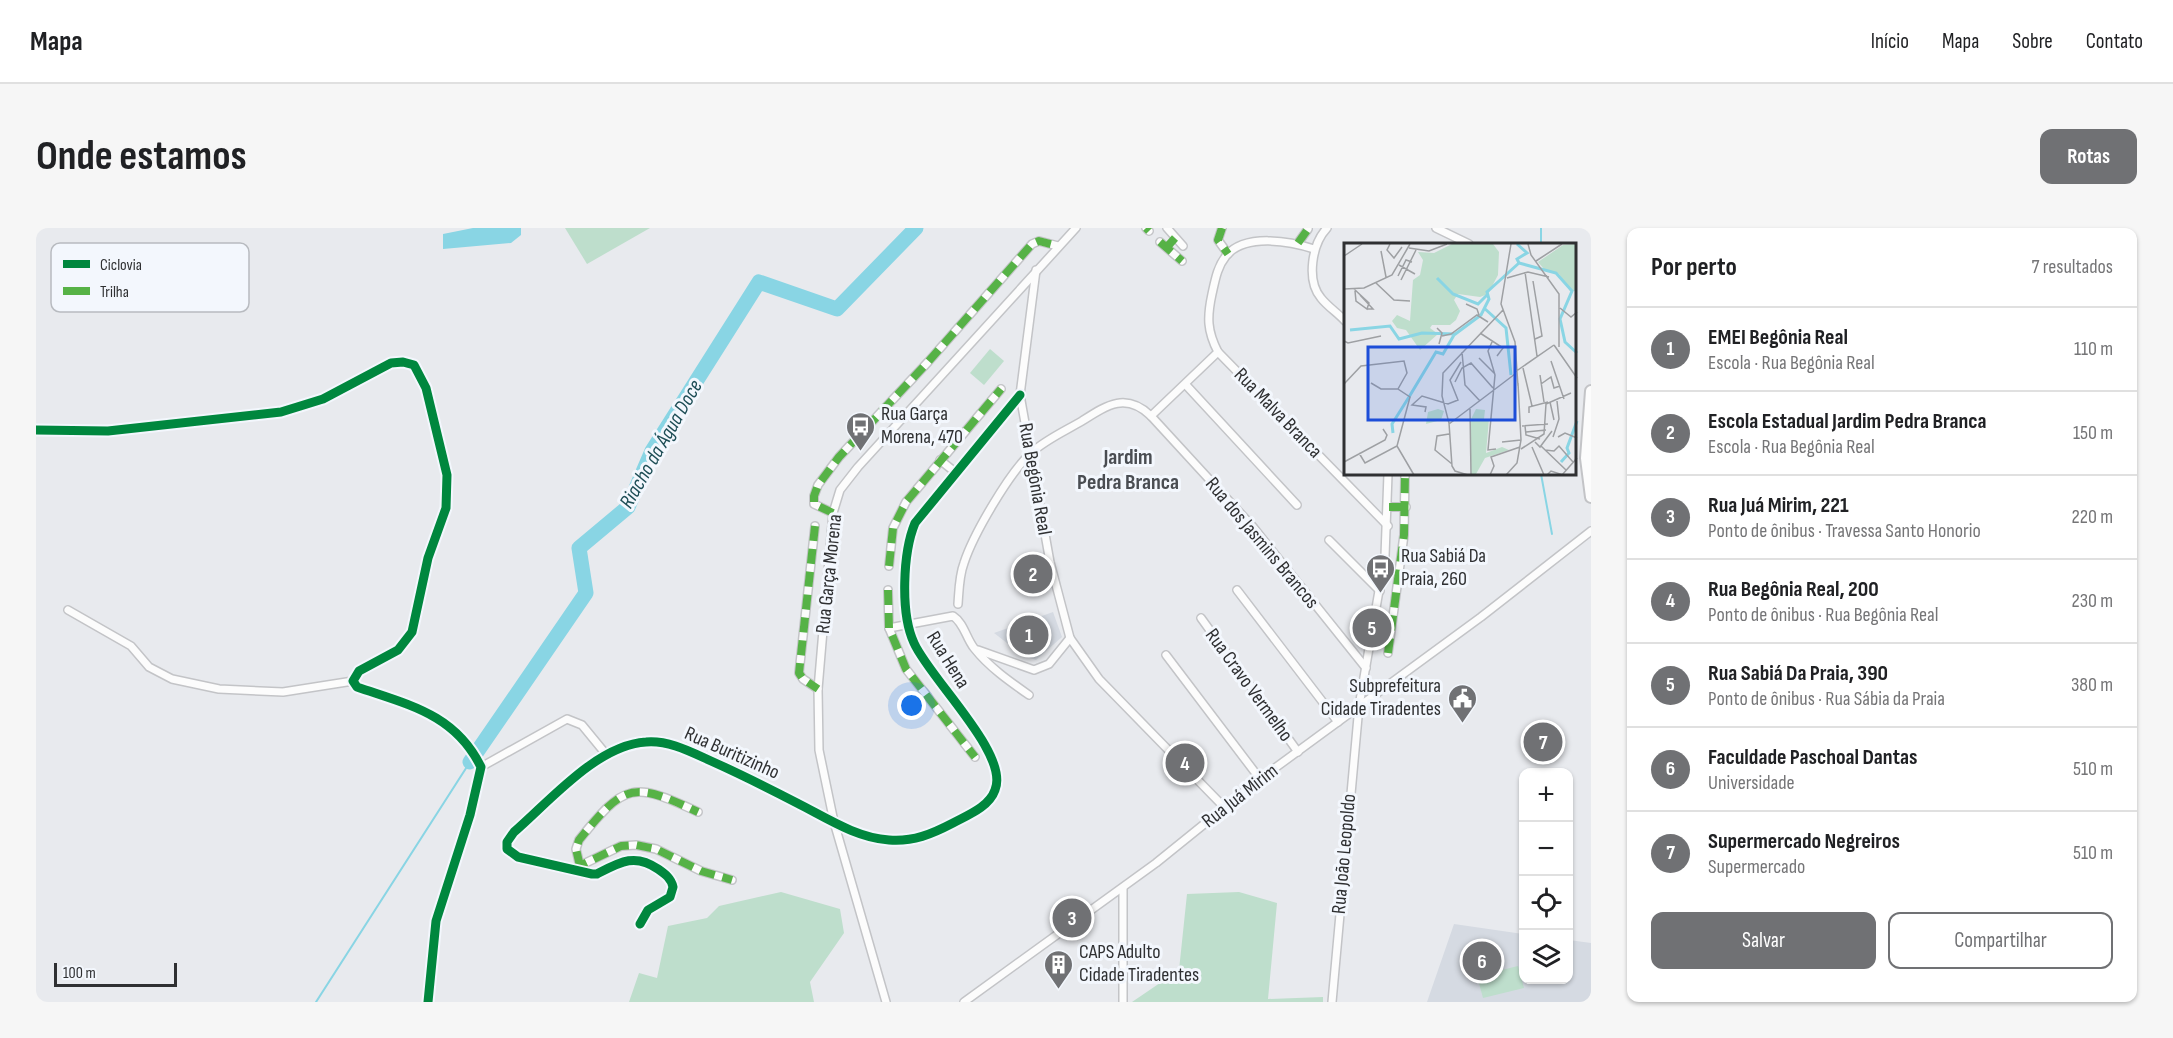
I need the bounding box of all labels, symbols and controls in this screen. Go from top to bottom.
text: Mapa [30,25,83,58]
text: Início [1871,29,1909,54]
text: Mapa [1942,29,1979,54]
text: Sobre [2012,29,2053,54]
text: Contato [2086,29,2143,54]
button: Rotas [2040,129,2137,184]
text: Onde estamos [36,131,247,182]
legend [51,243,249,312]
inset map [1344,243,1576,476]
text: Por perto [1651,252,1737,283]
text: 7 resultados [2032,255,2113,279]
text: Ciclovia [100,256,142,275]
text: Trilha [100,283,129,302]
text: EMEI Begônia Real [1708,324,1848,351]
text: 1 [1667,337,1674,361]
text: 110 m [2074,337,2113,361]
text: Escola · Rua Begônia Real [1708,351,1875,375]
street label: Rua Malva Branca [1229,363,1327,463]
water label: Riacho da Água Doce [614,375,708,513]
place label: Rua Garça Morena, 470 [881,402,963,449]
text: Escola Estadual Jardim Pedra Branca [1708,408,1986,435]
bus stop icon: Rua Garça Morena, 470 [844,410,876,452]
street label: Rua Begônia Real [1013,421,1057,537]
text: 2 [1666,421,1675,445]
text: 150 m [2073,421,2113,445]
text: Escola · Rua Begônia Real [1708,435,1875,459]
district label: Jardim Pedra Branca [1077,444,1179,496]
street label: Rua dos Jasmins Brancos [1200,473,1324,613]
text: Rua Juá Mirim, 221 [1708,492,1849,519]
text: 3 [1666,505,1675,529]
text: 220 m [2072,505,2113,529]
street label: Rua Garça Morena [811,513,847,635]
text: Ponto de ônibus · Travessa Santo Honorio [1708,519,1981,543]
place label: Rua Sabiá Da Praia, 260 [1401,544,1486,591]
pin: 2 [1014,552,1052,596]
bus stop icon: Rua Sabiá Da Praia, 260 [1364,552,1396,594]
text: Rua Begônia Real, 200 [1708,576,1879,603]
text: 4 [1666,589,1675,613]
text: 230 m [2071,589,2113,613]
text: Ponto de ônibus · Rua Begônia Real [1708,603,1938,627]
pin: 5 [1352,606,1392,650]
pin: 1 [1010,612,1048,658]
street label: Rua Cravo Vermelho [1200,624,1298,746]
street label: Rua Hena [921,627,975,693]
text: Rua Sabiá Da Praia, 390 [1708,660,1888,687]
text: 5 [1666,673,1675,697]
text: 380 m [2071,673,2113,697]
place label: Subprefeitura Cidade Tiradentes [1321,674,1441,721]
public building icon: Subprefeitura Cidade Tiradentes [1446,682,1478,724]
text: Ponto de ônibus · Rua Sábia da Praia [1708,687,1945,711]
your location [897,691,926,720]
pin: 7 [1524,720,1562,764]
street label: Rua Buritizinho [681,721,783,785]
pin: 4 [1166,740,1204,786]
text: Faculdade Paschoal Dantas [1708,744,1917,771]
text: 6 [1666,757,1675,781]
text: 510 m [2073,757,2113,781]
street label: Rua Juá Mirim [1197,759,1283,833]
map controls [1519,768,1573,984]
button: + [1519,768,1573,822]
text: Universidade [1708,771,1795,795]
street label: Rua João Leopoldo [1327,793,1361,915]
button: − [1519,822,1573,876]
text: Supermercado Negreiros [1708,828,1900,855]
text: 7 [1666,841,1675,865]
text: 510 m [2073,841,2113,865]
text: Supermercado [1708,855,1805,879]
button: locate [1519,876,1573,930]
pin: 3 [1052,896,1092,940]
button: Salvar [1651,912,1876,969]
button: Compartilhar [1888,912,2113,969]
button: layers [1519,930,1573,984]
pin: 6 [1462,938,1502,984]
place label: CAPS Adulto Cidade Tiradentes [1079,940,1199,987]
building icon: CAPS Adulto Cidade Tiradentes [1042,948,1074,990]
scale bar [54,960,177,988]
text: 100 m [63,964,96,983]

